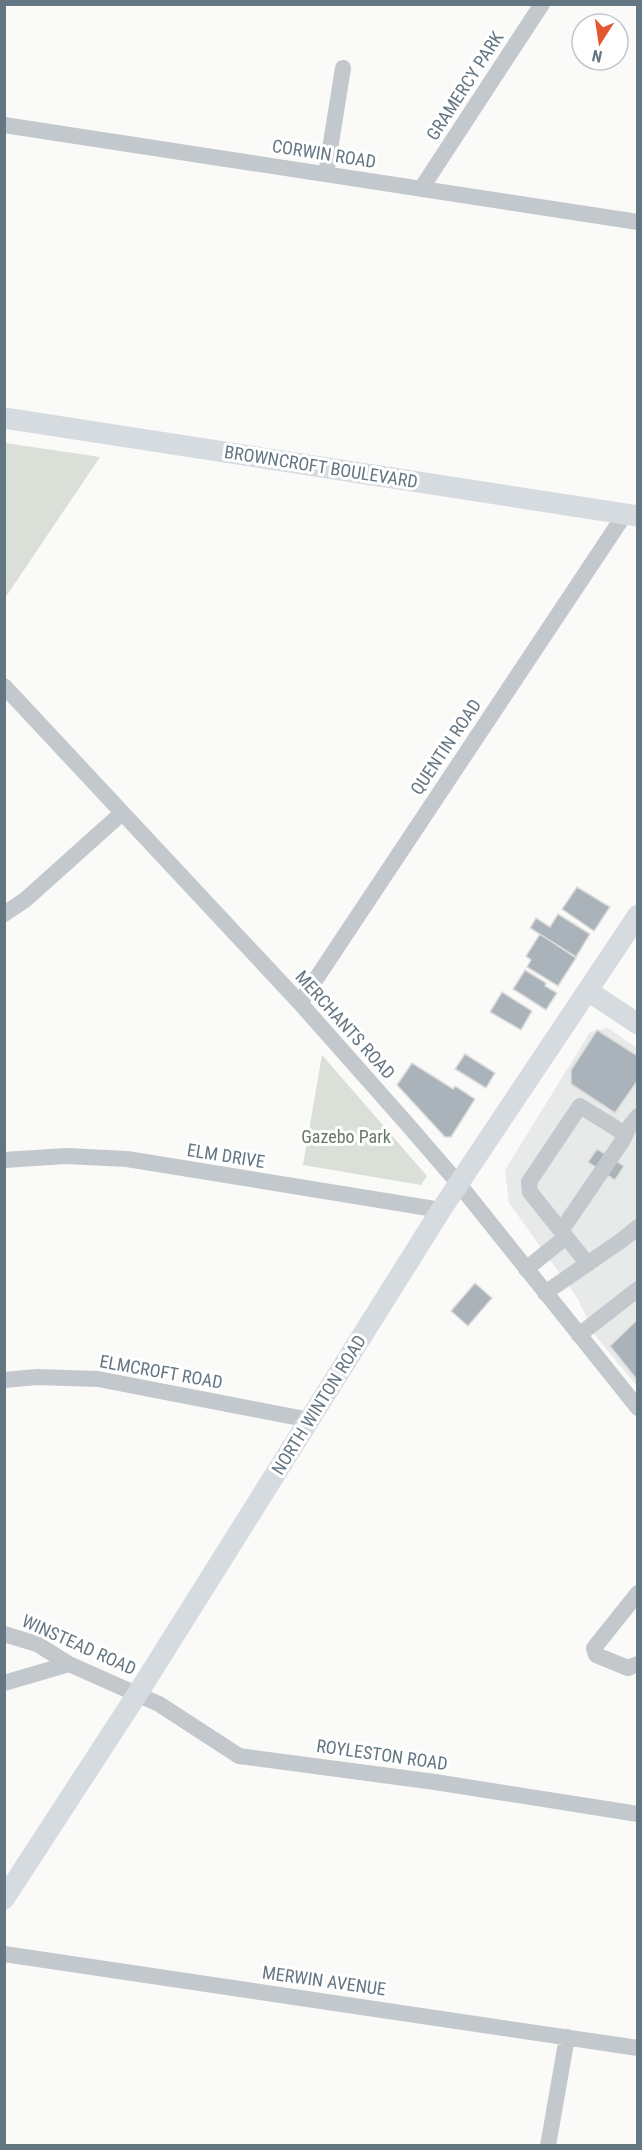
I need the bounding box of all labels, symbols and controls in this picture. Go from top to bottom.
north arrow [570,12,630,72]
street label: GRAMERCY PARK [422,27,508,144]
text: N [590,46,604,66]
street label: CORWIN ROAD [271,135,378,172]
street label: BROWNCROFT BOULEVARD [223,441,419,492]
street label: QUENTIN ROAD [406,695,485,799]
street label: MERCHANTS ROAD [291,966,399,1083]
park label: Gazebo Park [301,1126,391,1147]
street label: ELM DRIVE [186,1139,267,1172]
street label: NORTH WINTON ROAD [267,1331,370,1478]
street label: ELMCROFT ROAD [98,1350,224,1393]
street label: WINSTEAD ROAD [19,1610,140,1679]
street label: ROYLESTON ROAD [315,1735,449,1774]
street label: MERWIN AVENUE [261,1961,387,2000]

